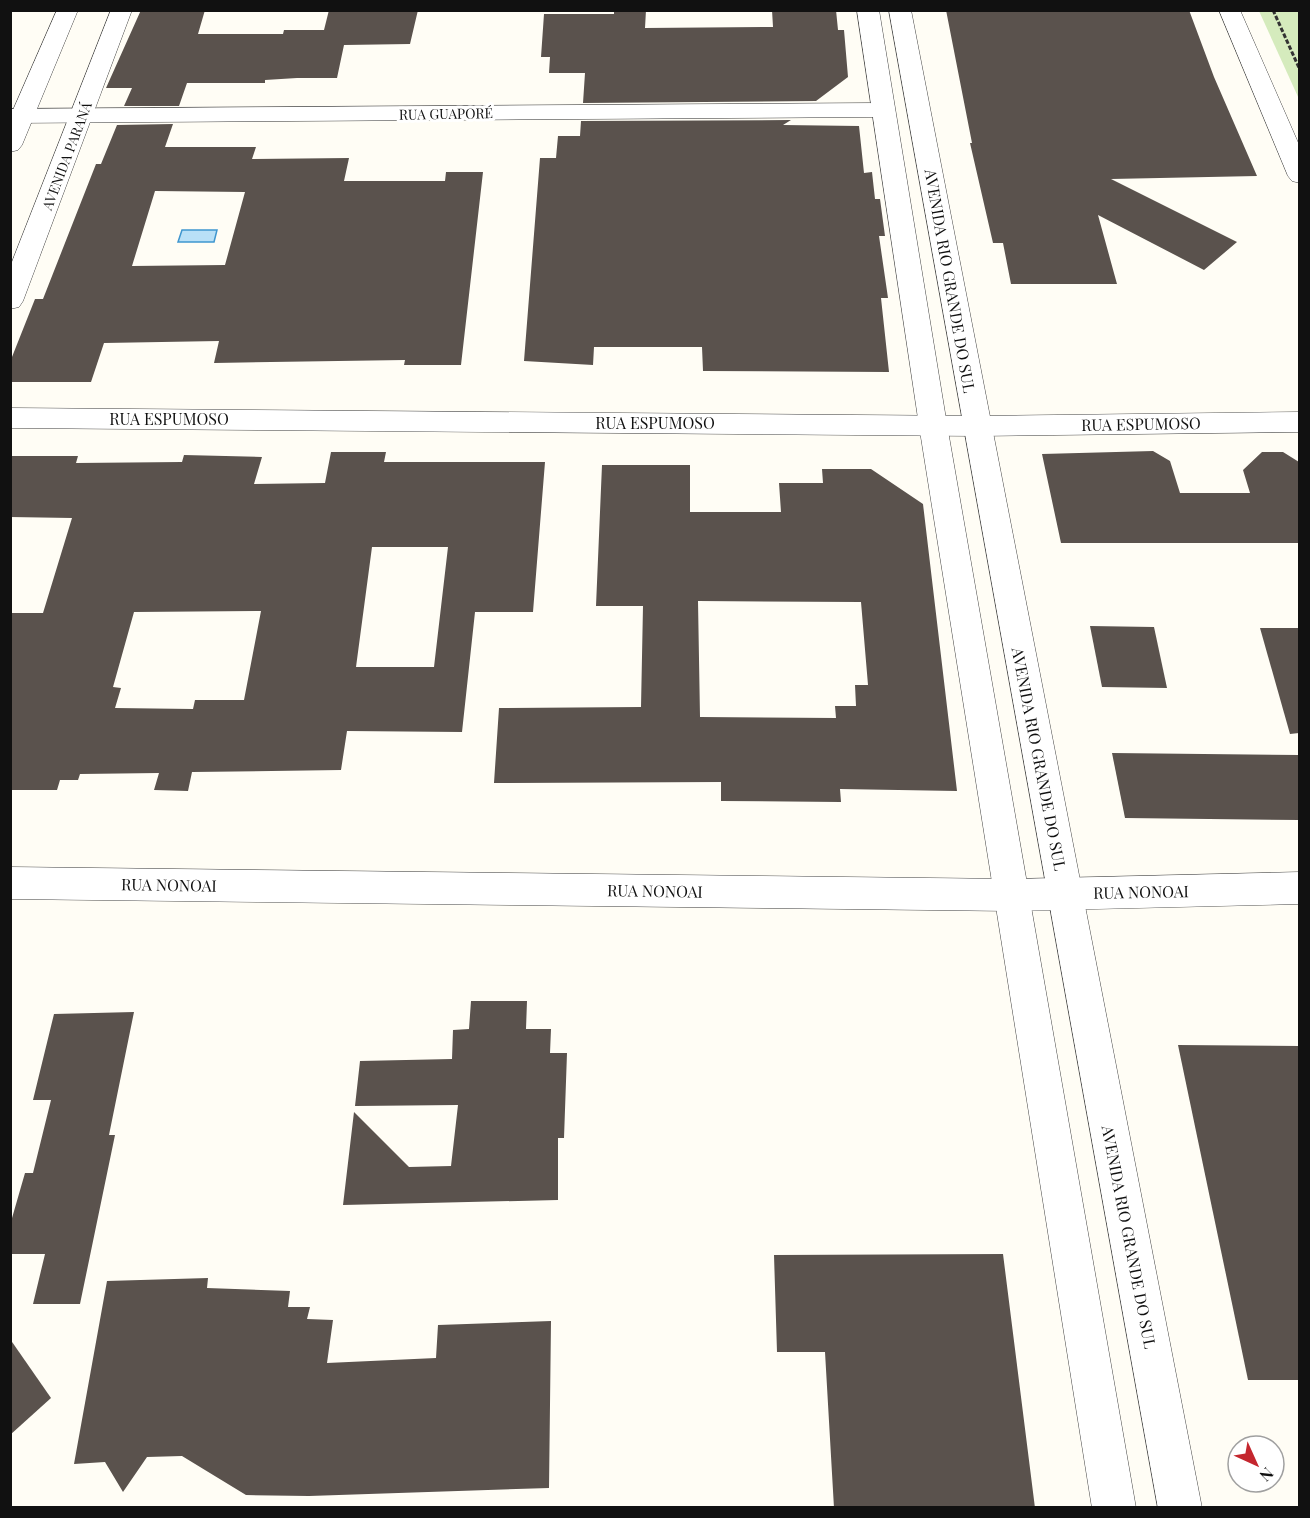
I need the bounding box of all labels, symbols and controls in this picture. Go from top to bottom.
street label: AVENIDA PARANÁ [37,99,96,214]
street label: RUA GUAPORÉ [399,103,493,124]
street label: AVENIDA RIO GRANDE DO SUL [920,166,981,394]
street label: RUA ESPUMOSO [109,408,229,429]
street label: RUA ESPUMOSO [595,412,715,433]
street label: RUA ESPUMOSO [1081,412,1201,435]
street label: AVENIDA RIO GRANDE DO SUL [1007,645,1071,872]
street label: RUA NONOAI [121,873,217,896]
street label: RUA NONOAI [607,879,703,902]
street label: RUA NONOAI [1093,880,1189,903]
street label: AVENIDA RIO GRANDE DO SUL [1097,1123,1161,1350]
north arrow [1226,1434,1286,1494]
text: N [1255,1463,1278,1487]

